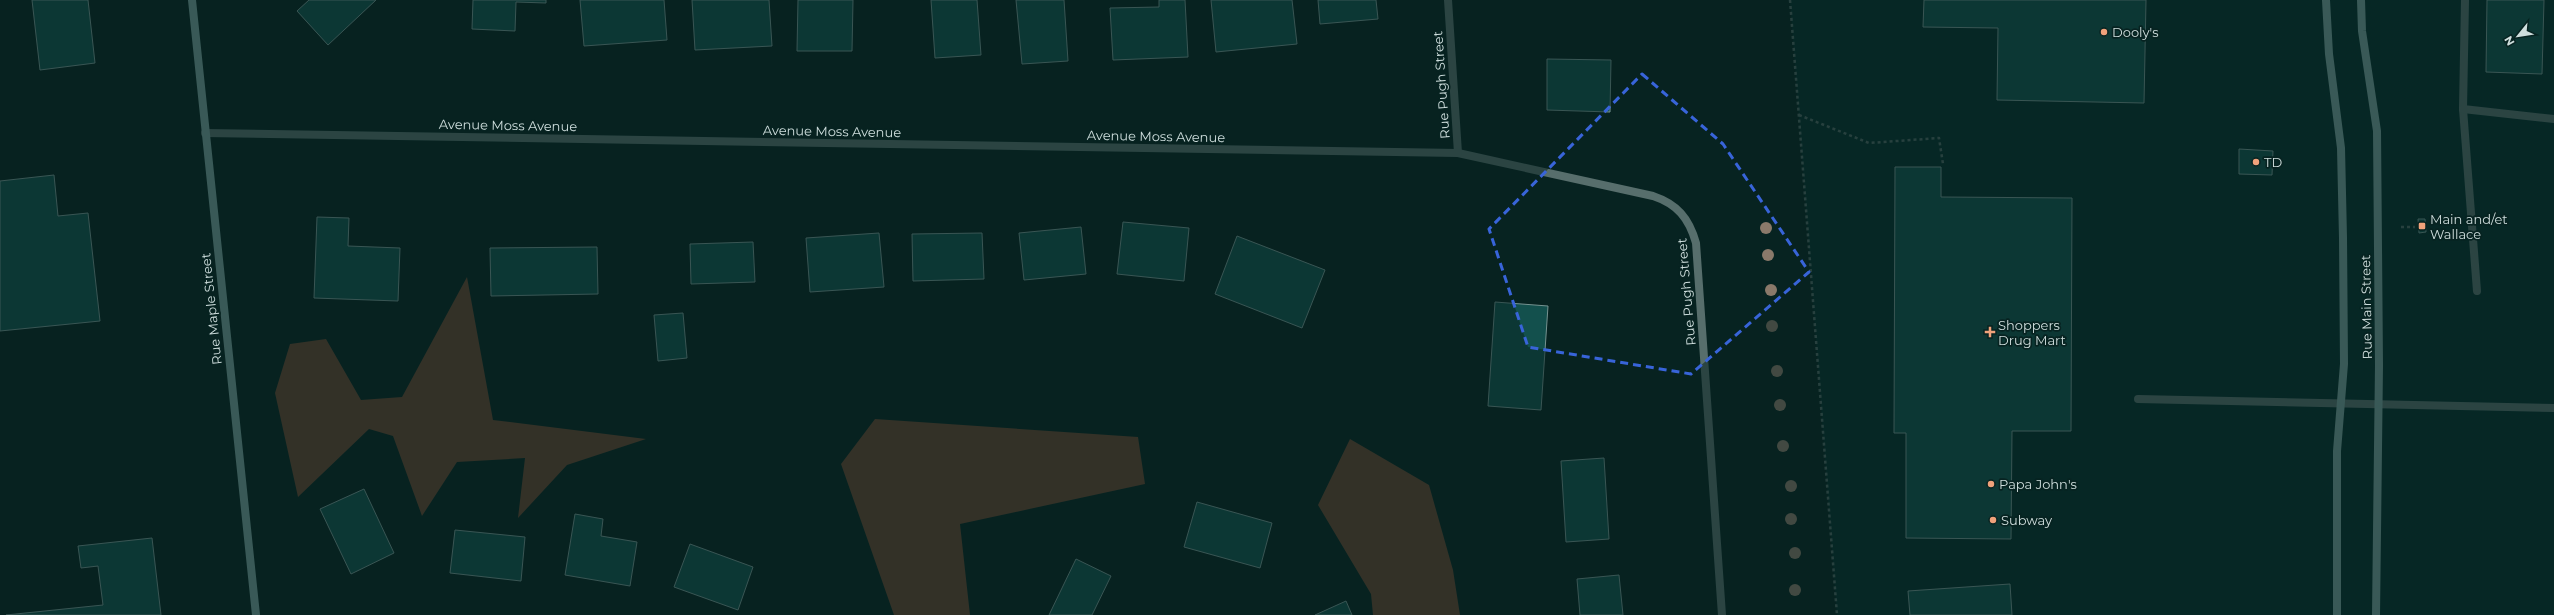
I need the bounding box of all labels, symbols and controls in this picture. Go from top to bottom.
north arrow [2498,16,2538,56]
place label: Dooly's [2112,24,2159,40]
marker: Dooly's [2099,27,2109,37]
street label: Rue Pugh Street [1429,31,1453,139]
text: N [2501,34,2518,48]
street label: Avenue Moss Avenue [439,116,577,134]
street label: Avenue Moss Avenue [763,122,901,140]
street label: Avenue Moss Avenue [1087,127,1225,145]
place label: TD [2264,154,2282,170]
marker: TD [2251,157,2261,167]
place label: Main and/et Wallace [2430,211,2508,242]
marker: Main and/et Wallace [2417,221,2427,231]
street label: Rue Pugh Street [1673,238,1699,346]
street label: Rue Maple Street [197,252,225,366]
street label: Rue Main Street [2357,255,2375,359]
place label: Shoppers Drug Mart [1998,317,2066,348]
marker: Shoppers Drug Mart [1985,327,1995,337]
place label: Papa John's [1999,476,2077,492]
marker: Papa John's [1986,479,1996,489]
place label: Subway [2001,512,2053,528]
marker: Subway [1988,515,1998,525]

